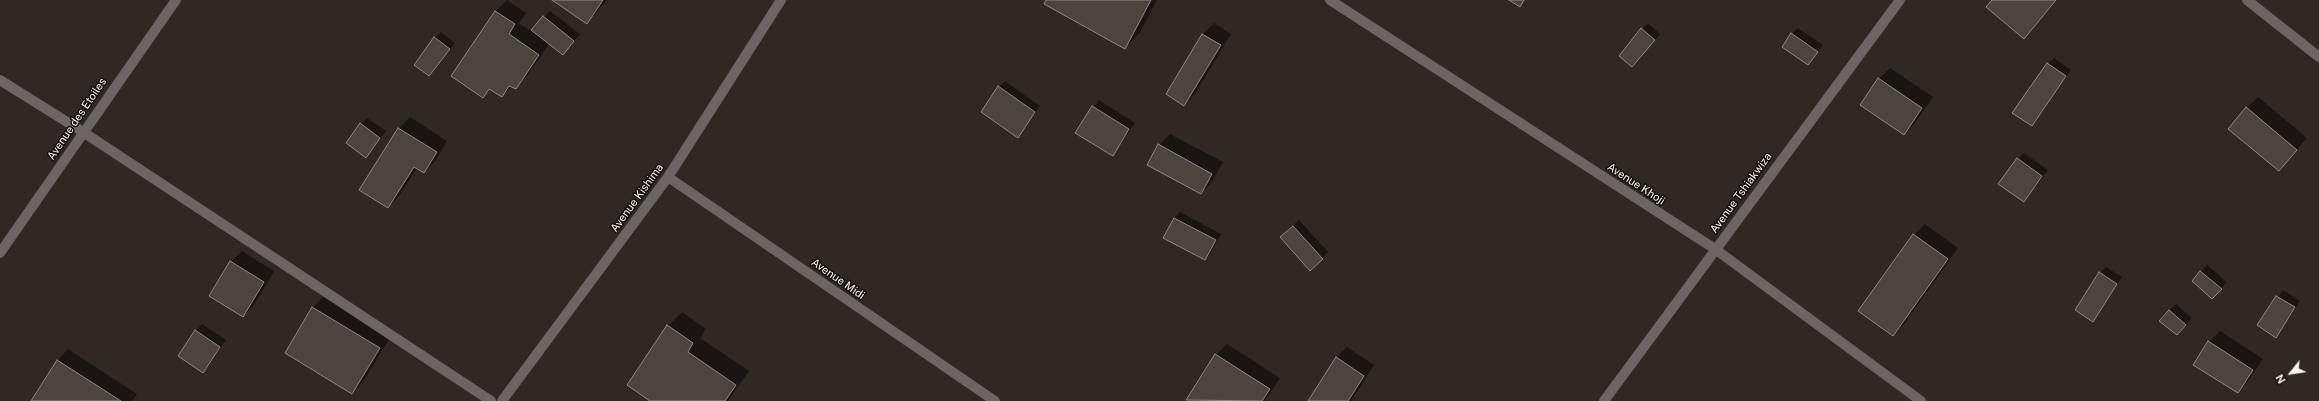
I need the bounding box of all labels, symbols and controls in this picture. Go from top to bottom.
street label: Avenue des Etoiles [45,76,109,162]
street label: Avenue Tshiakwiza [1707,150,1775,236]
street label: Avenue Khoji [1605,160,1667,208]
street label: Avenue Kishima [608,161,666,235]
street label: Avenue Midi [809,256,867,302]
north arrow [2271,353,2311,393]
text: N [2273,372,2288,386]

